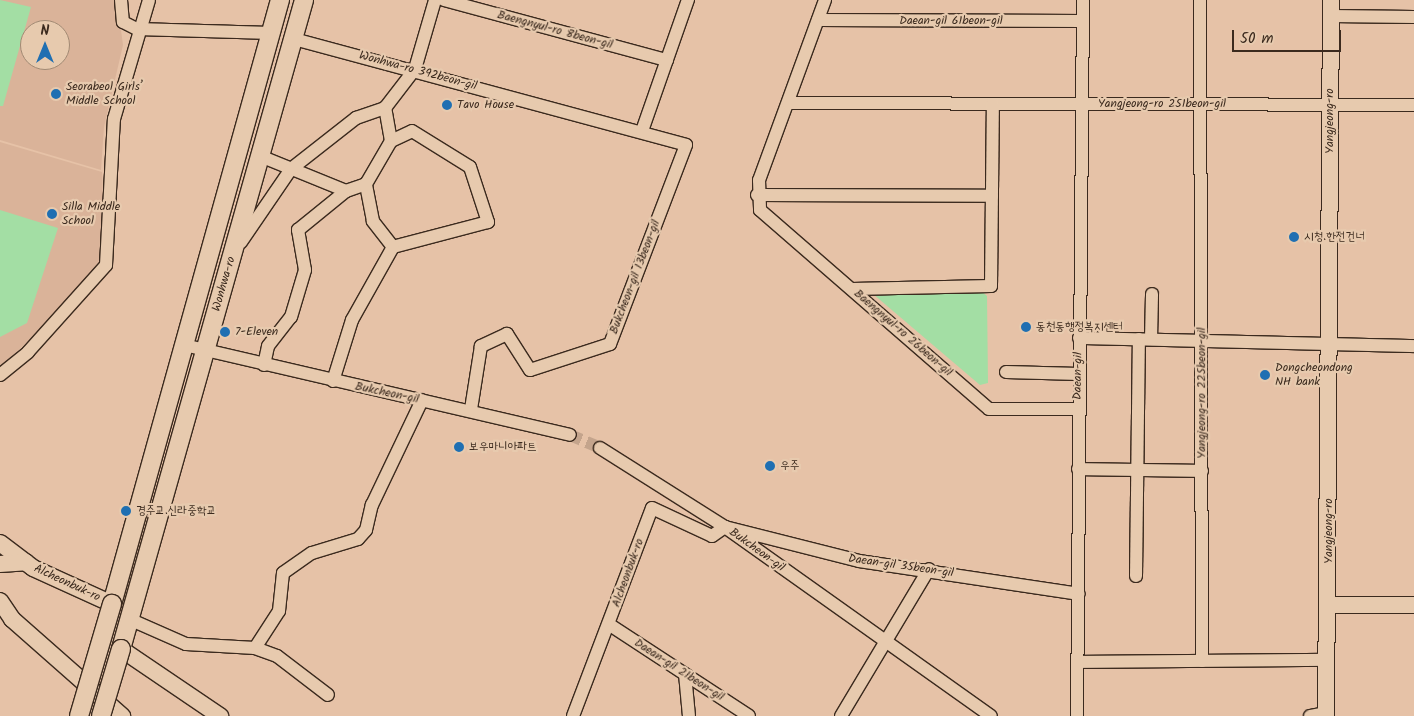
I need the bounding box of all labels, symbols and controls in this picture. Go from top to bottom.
street label: Baengnyul-ro 8beon-gil [496,8,614,52]
street label: Daean-gil 61beon-gil [899,14,1003,28]
north arrow [20,20,70,70]
text: N [41,20,49,42]
scale bar [1234,20,1343,52]
text: 50 m [1240,27,1274,51]
street label: Wonhwa-ro 392beon-gil [358,48,478,94]
place label: Seorabeol Girls’ Middle School [66,80,143,108]
marker: Seorabeol Girls’ Middle School [50,88,62,100]
street label: Yangjeong-ro [1323,88,1337,154]
street label: Yangjeong-ro 251beon-gil [1098,97,1226,111]
place label: Tavo House [457,98,514,112]
marker: Tavo House [441,99,453,111]
place label: Silla Middle School [62,200,120,228]
marker: Silla Middle School [46,208,58,220]
street label: Bukcheon-gil 13beon-gil [607,218,663,336]
place label: 시청.한전건너 [1304,230,1365,244]
marker: 시청.한전건너 [1288,231,1300,243]
street label: Wonhwa-ro [209,255,239,313]
street label: Baengnyul-ro 26beon-gil [851,286,955,380]
place label: 동천동행정복지센터 [1036,320,1123,334]
marker: 동천동행정복지센터 [1020,321,1032,333]
place label: 7-Eleven [235,325,278,339]
marker: 7-Eleven [219,326,231,338]
street label: Yangjeong-ro 225beon-gil [1195,327,1209,459]
street label: Daean-gil [1070,352,1086,400]
place label: Dongcheondong NH bank [1275,361,1353,389]
marker: Dongcheondong NH bank [1259,369,1271,381]
street label: Bukcheon-gil [354,379,420,407]
place label: 보우마니아파트 [469,440,537,454]
marker: 보우마니아파트 [453,441,465,453]
place label: 우주 [780,459,799,473]
marker: 우주 [764,460,776,472]
street label: Yangjeong-ro [1322,498,1336,564]
place label: 경주교.신라중학교 [136,504,216,518]
marker: 경주교.신라중학교 [120,505,132,517]
street label: Bukcheon-gil [726,525,788,575]
street label: Alcheonbuk-ro [609,537,647,609]
street label: Daean-gil 35beon-gil [847,551,955,581]
street label: Alcheonbuk-ro [31,561,103,605]
street label: Daean-gil 21beon-gil [632,636,726,704]

